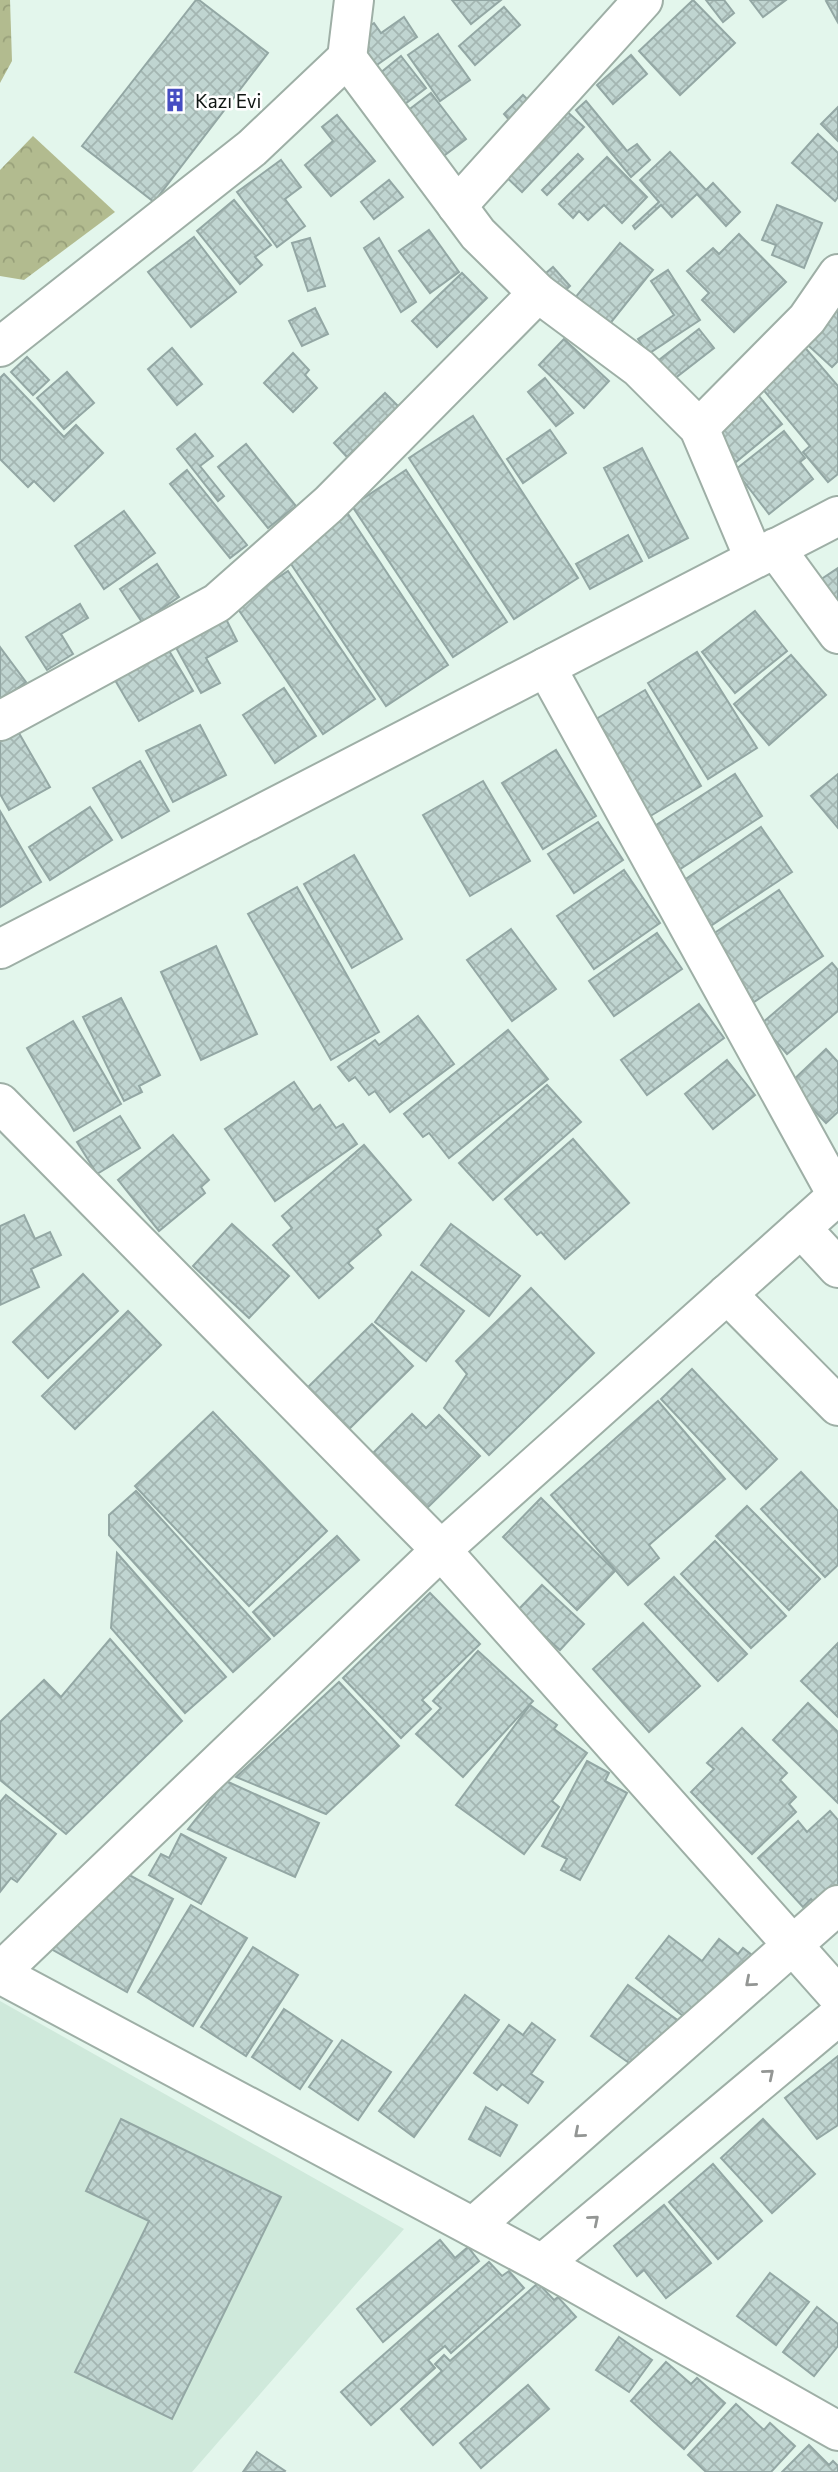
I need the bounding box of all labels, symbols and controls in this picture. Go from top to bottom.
building icon: Kazı Evi [161,86,189,114]
place label: Kazı Evi [195,89,261,112]
one-way arrow [745,1974,758,1986]
one-way arrow [760,2070,773,2082]
one-way arrow [574,2125,587,2137]
one-way arrow [586,2216,599,2228]

